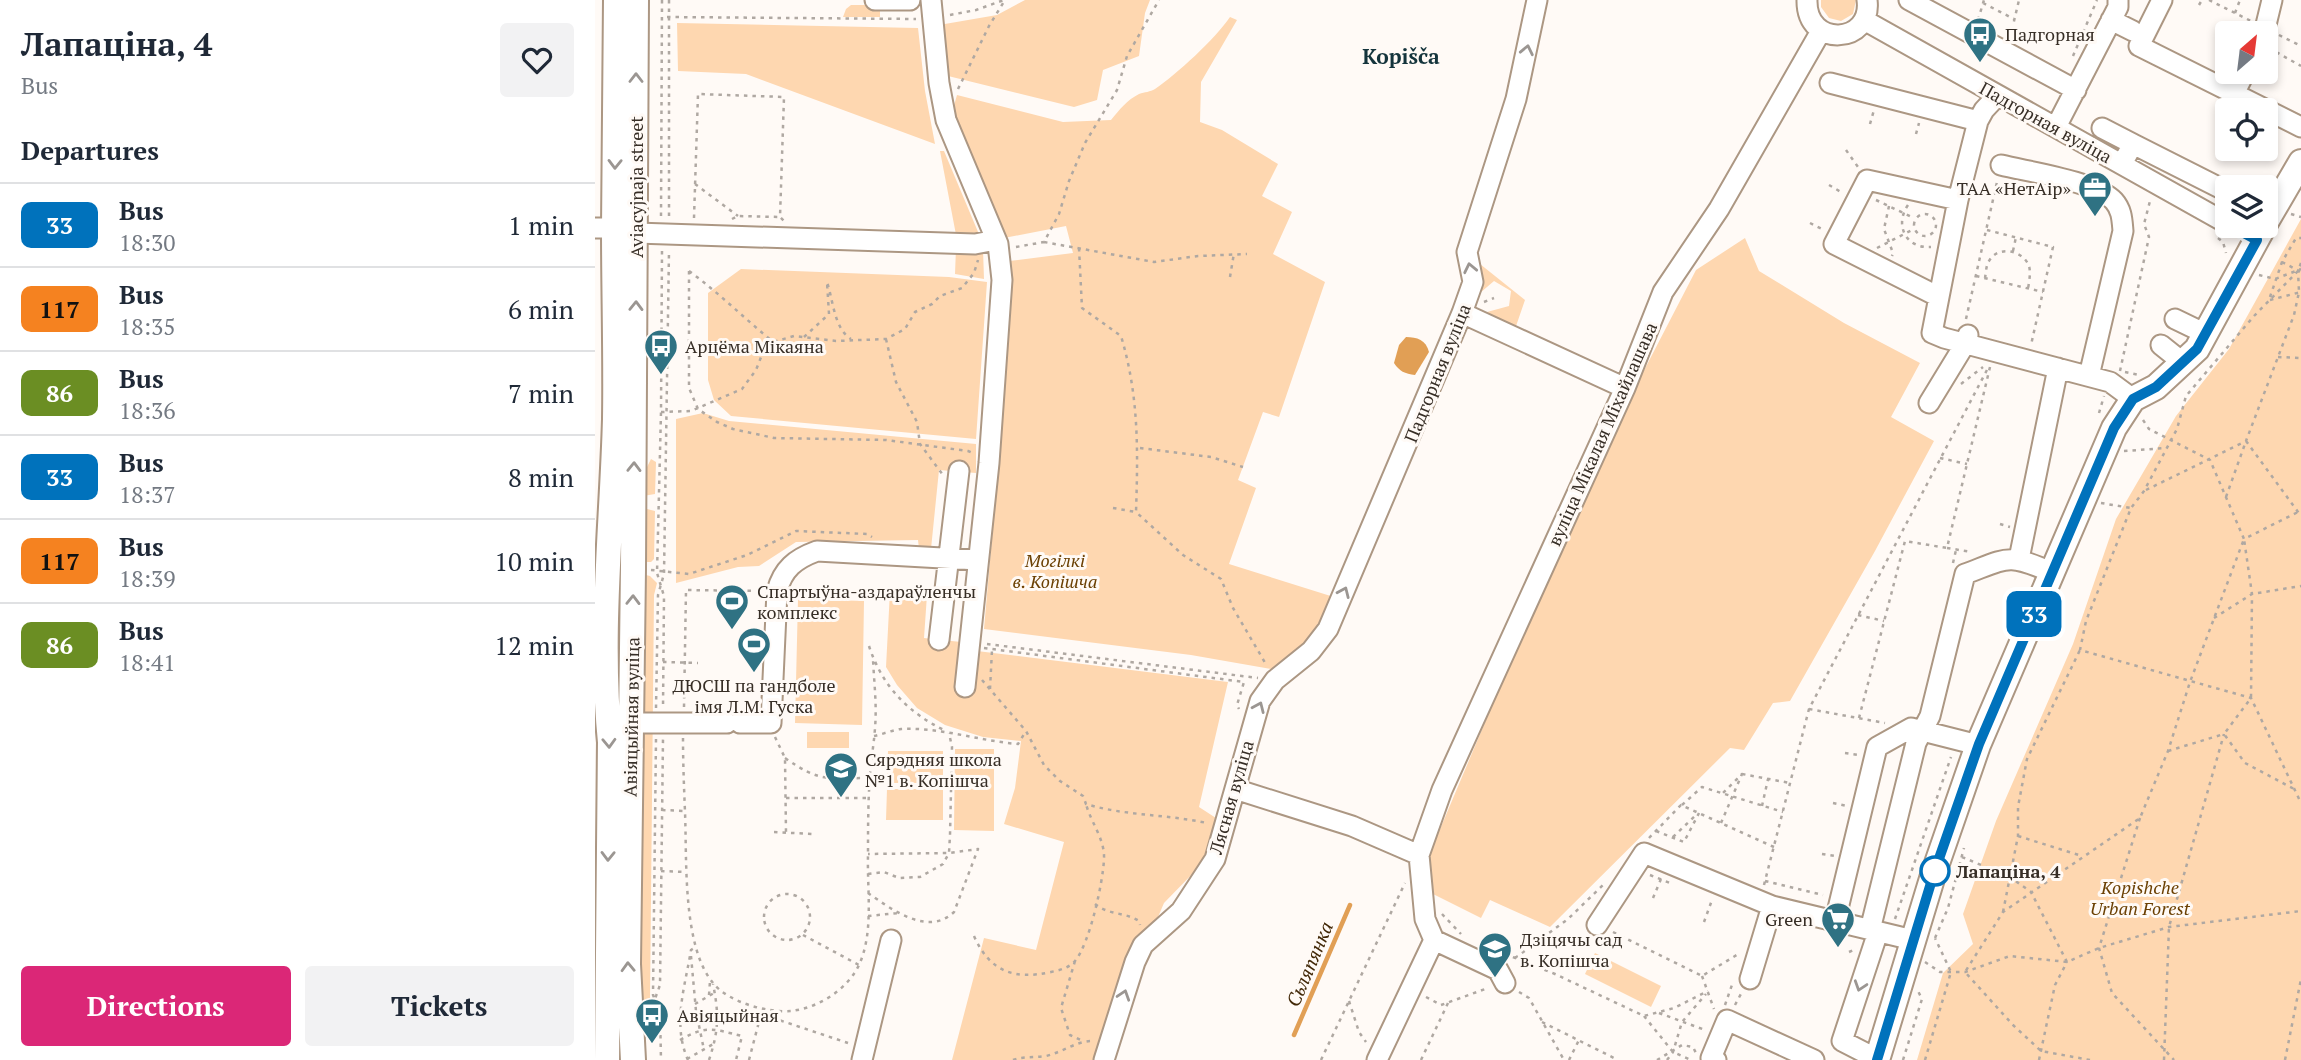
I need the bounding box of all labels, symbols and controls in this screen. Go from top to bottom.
bus stop icon: Падгорная [1961,15,1999,64]
north arrow [2215,21,2279,84]
map controls [2215,21,2278,238]
text: Лапаціна, 4 [21,22,212,65]
place label: Падгорная [2005,22,2095,46]
button: heart [500,23,574,97]
district label: Kopišča [1362,42,1440,70]
one-way arrow [1518,44,1533,56]
text: Bus [21,70,58,101]
one-way arrow [628,73,644,83]
street label: Падгорная вуліца [1976,76,2116,168]
button: locate [2215,98,2278,161]
street label: Aviacyjnaja street [624,116,648,258]
text: Departures [21,133,159,167]
one-way arrow [607,158,622,169]
office icon: ТАА «НетАір» [2076,169,2114,218]
button: layers [2215,175,2278,238]
place label: ТАА «НетАір» [1957,176,2072,200]
text: Bus [119,193,164,227]
text: 1 min [508,208,574,242]
text: 33 [46,209,73,241]
text: 18:30 [119,227,176,258]
one-way arrow [1464,262,1479,274]
text: Bus [119,277,164,311]
text: 6 min [508,292,574,326]
text: 117 [39,293,80,325]
one-way arrow [628,300,643,311]
street label: Падгорная вуліца [1398,300,1476,446]
text: 18:35 [119,311,176,342]
street label: вуліца Мікалая Міхайлашава [1542,318,1662,550]
bus stop icon: Арцёма Мікаяна [642,327,680,376]
place label: Арцёма Мікаяна [685,334,824,358]
text: Bus [119,361,164,395]
text: 7 min [508,376,574,410]
text: 86 [46,377,73,409]
text: 18:36 [119,395,176,426]
text: Bus [119,445,164,479]
text: 8 min [508,460,574,494]
text: 33 [46,461,73,493]
one-way arrow [626,461,642,472]
text: 18:37 [119,479,176,510]
text: Bus [119,529,164,563]
text: 10 min [494,544,574,578]
text: 117 [39,545,80,577]
park label: Могілкі в. Копішча [1013,548,1097,593]
text: 18:39 [119,563,176,594]
place label: Спартыўна-аздараўленчы комплекс [757,579,976,624]
sports icon: Спартыўна-аздараўленчы комплекс [713,582,751,631]
one-way arrow [1336,587,1350,599]
line badge: 33 [2003,591,2065,637]
one-way arrow [625,595,641,605]
text: 33 [2020,598,2048,630]
text: Bus [119,613,164,647]
sports icon: ДЮСШ па гандболе імя Л.М. Гуска [735,625,773,674]
text: 12 min [494,628,574,662]
text: 86 [46,629,73,661]
street label: Авіяцыйная вуліца [618,637,644,797]
text: 18:41 [119,647,176,678]
place label: ДЮСШ па гандболе імя Л.М. Гуска [672,673,836,718]
one-way arrow [1251,702,1265,714]
street label: Лясная вуліца [1203,737,1259,858]
one-way arrow [602,738,617,749]
place label: Сярэдняя школа №1 в. Копішча [865,747,1002,792]
school or university icon: Сярэдняя школа №1 в. Копішча [822,750,860,799]
one-way arrow [601,851,616,862]
marker: Лапаціна, 4 [1920,856,1950,886]
place label: Лапаціна, 4 [1955,859,2061,883]
park label: Kopishche Urban Forest [2090,875,2191,920]
supermarket icon: Green [1819,900,1857,949]
place label: Green [1765,907,1813,931]
water label: Сьляпянка [1280,918,1338,1010]
place label: Дзіцячы сад в. Копішча [1520,927,1623,972]
school or university icon: Дзіцячы сад в. Копішча [1476,930,1514,979]
one-way arrow [621,962,636,973]
button: Directions [21,966,291,1046]
button: Tickets [305,966,574,1046]
one-way arrow [1854,980,1868,992]
one-way arrow [1116,989,1130,1002]
bus stop icon: Авіяцыйная [633,996,671,1045]
place label: Авіяцыйная [677,1003,779,1027]

